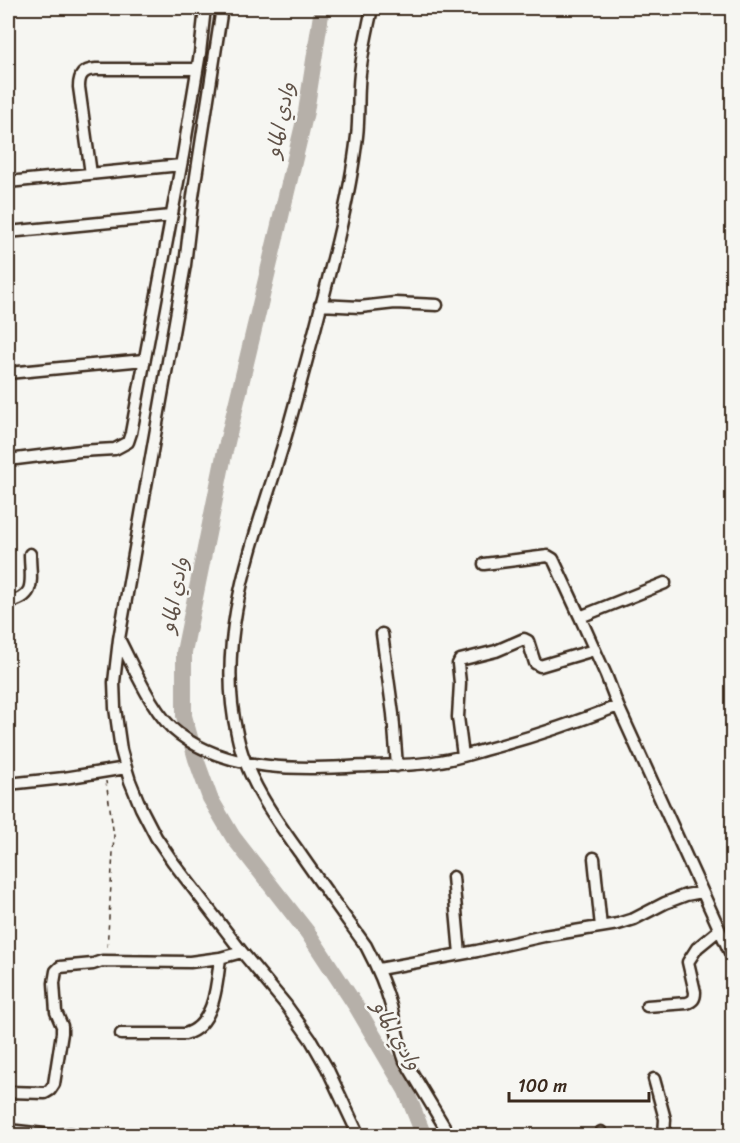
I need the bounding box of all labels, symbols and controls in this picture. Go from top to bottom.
water label: وادي الماو [255,78,306,163]
water label: وادي الماو [150,554,199,638]
water label: وادي الماو [361,992,431,1078]
scale bar [509,1065,648,1103]
text: 100 m [518,1070,567,1102]

